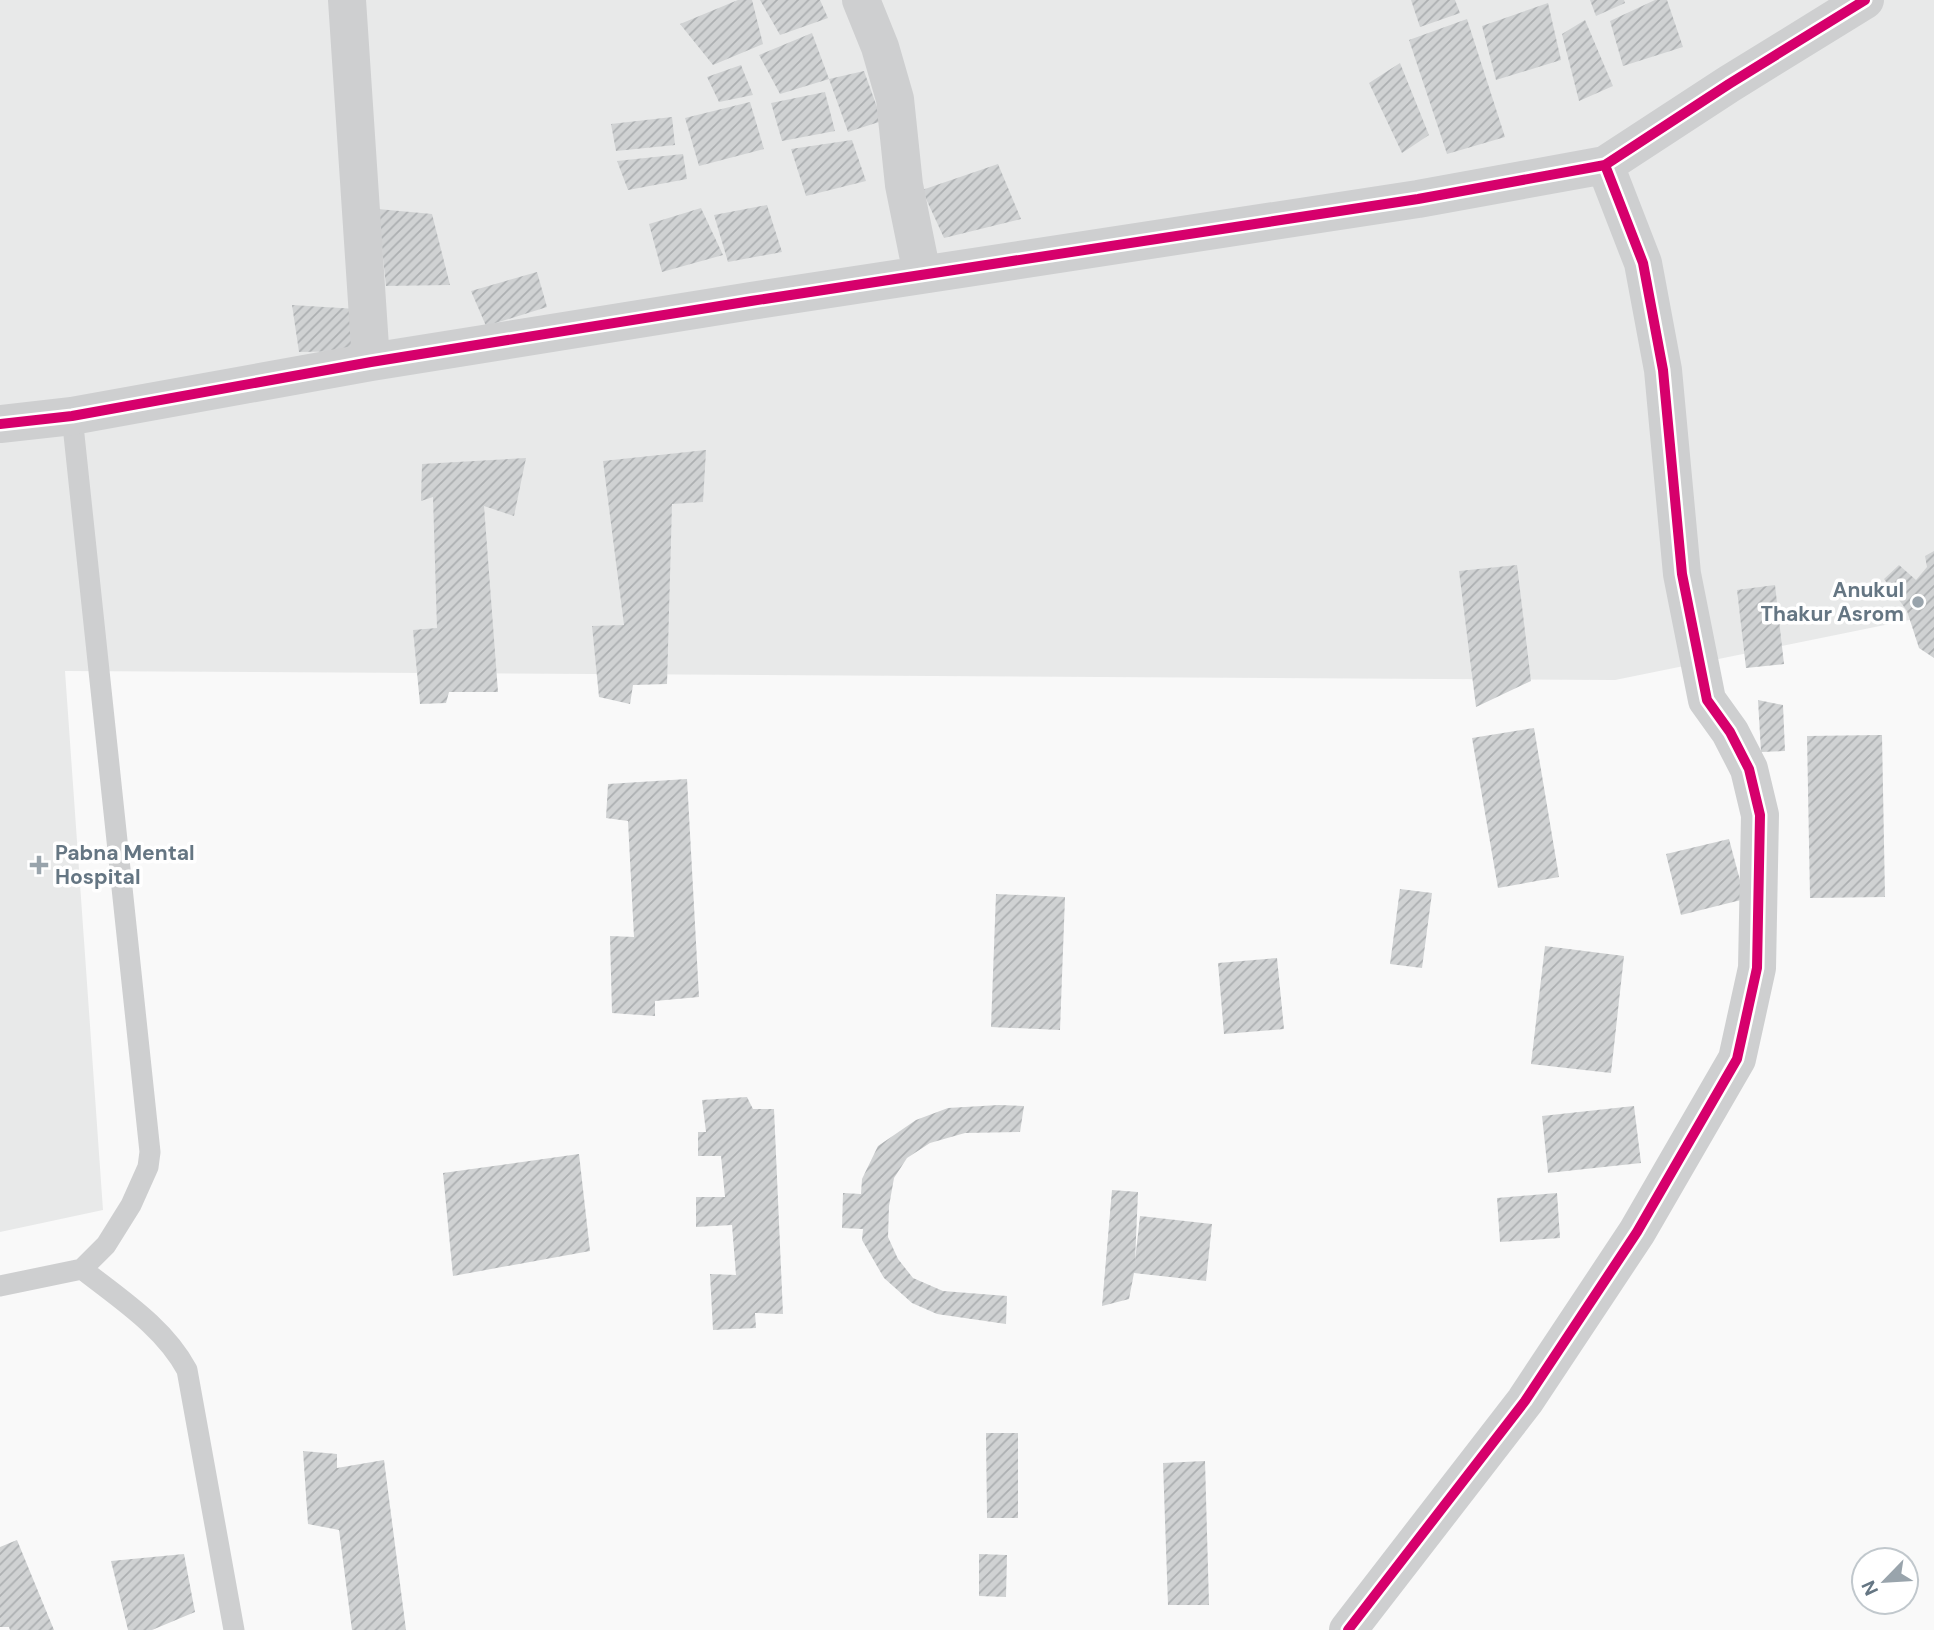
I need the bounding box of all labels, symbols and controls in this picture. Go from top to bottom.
place label: Anukul Thakur Asrom [1761,576,1904,628]
marker: Anukul Thakur Asrom [1910,594,1926,610]
place label: Pabna Mental Hospital [55,839,195,891]
marker: Pabna Mental Hospital [29,855,49,875]
north arrow [1850,1546,1920,1616]
text: N [1856,1576,1884,1600]

